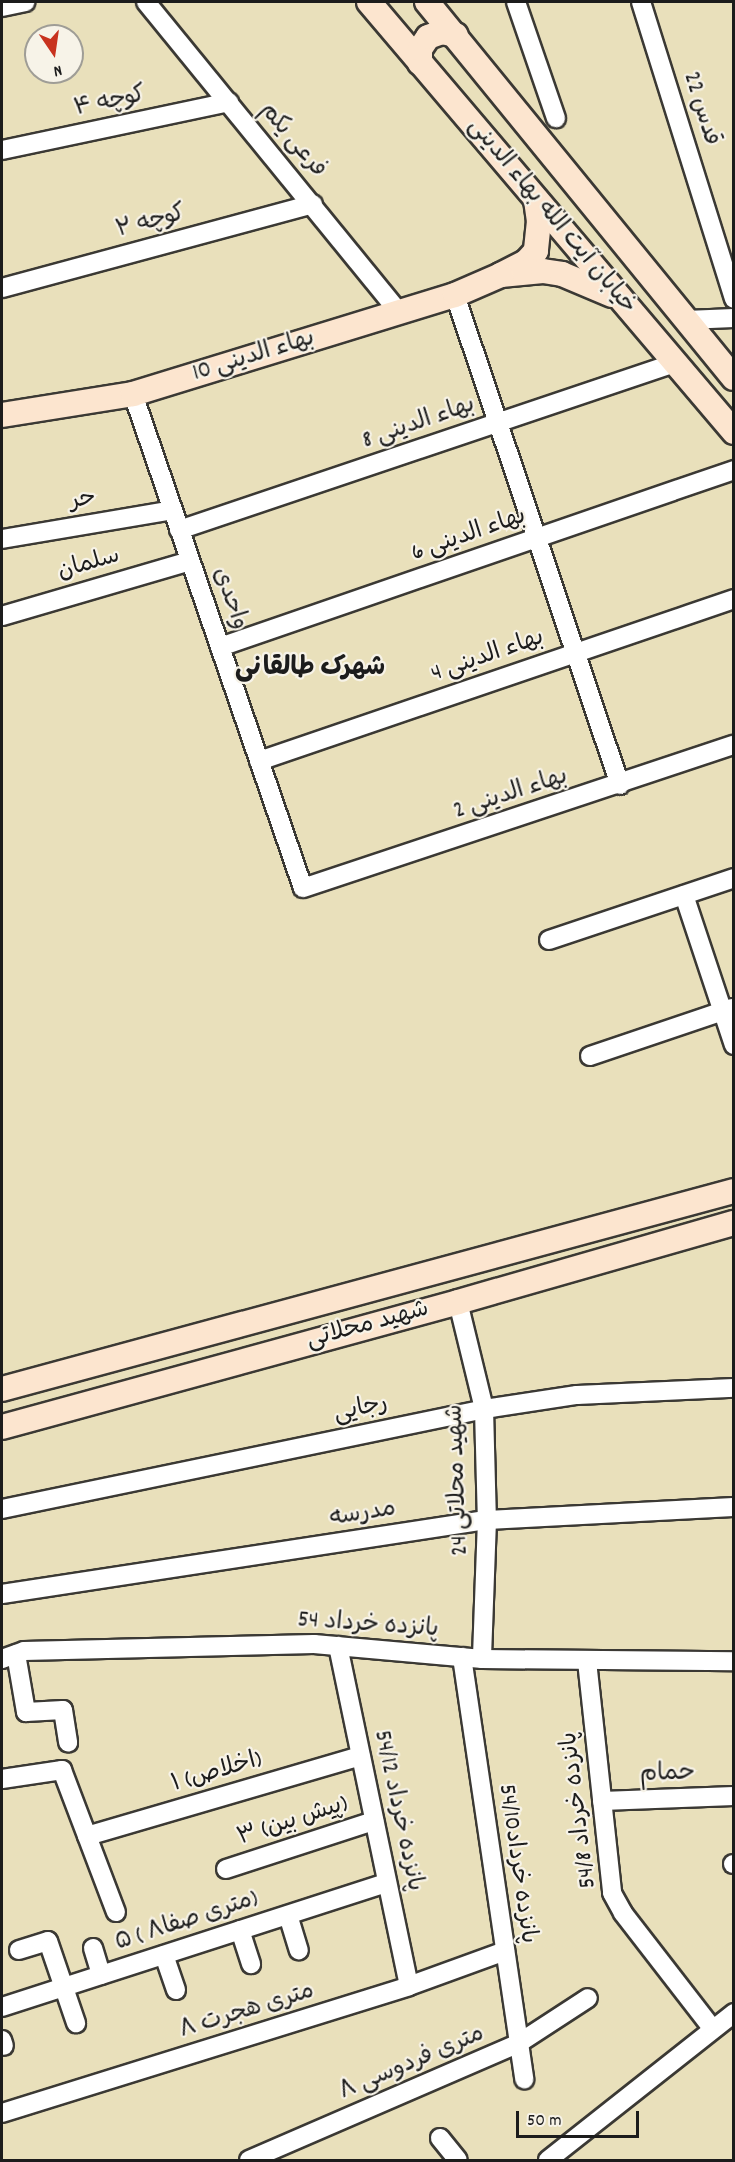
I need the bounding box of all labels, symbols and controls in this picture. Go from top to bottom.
north arrow [24,24,84,84]
text: N [51,58,64,82]
street label: قدس 22 [675,69,725,149]
street label: کوچه ۴ [72,81,148,125]
street label: فرعی یکم [252,98,332,184]
street label: خیابان آیت الله بهاء الدینی [461,113,641,321]
street label: کوچه ۲ [113,200,189,246]
street label: بهاء الدینی 10 [190,325,318,389]
street label: بهاء الدینی 8 [359,391,479,457]
street label: حر [67,485,99,517]
street label: بهاء الدینی 6 [408,503,530,569]
street label: سلمان [55,542,123,588]
street label: واحدی [205,564,253,634]
street label: بهاء الدینی 4 [428,624,548,690]
district label: شهرک طالقانی [235,653,385,685]
street label: بهاء الدینی 2 [450,763,572,827]
street label: شهید محلاتی [304,1296,432,1356]
street label: رجایی [331,1390,391,1430]
street label: شهید محلاتی 24 [442,1404,476,1556]
street label: مدرسه [328,1496,398,1534]
street label: پانزده خرداد 54 [297,1607,439,1645]
street label: پانزده خرداد 54/12 [366,1728,428,1894]
street label: پانزده خرداد 54/8 [556,1730,604,1890]
street label: ۱ (اخلاص) [168,1746,266,1800]
street label: حمام [639,1760,695,1790]
street label: پانزده خرداد54/10 [491,1782,541,1946]
street label: ۳ (پیش بین) [234,1791,352,1853]
street label: ۵ ( ۸متری صفا) [112,1885,262,1959]
street label: ۸ متری هجرت [176,1978,318,2046]
street label: ۸ متری فردوسی [335,2020,489,2108]
scale bar [519,2099,642,2137]
text: 50 m [527,2109,562,2134]

